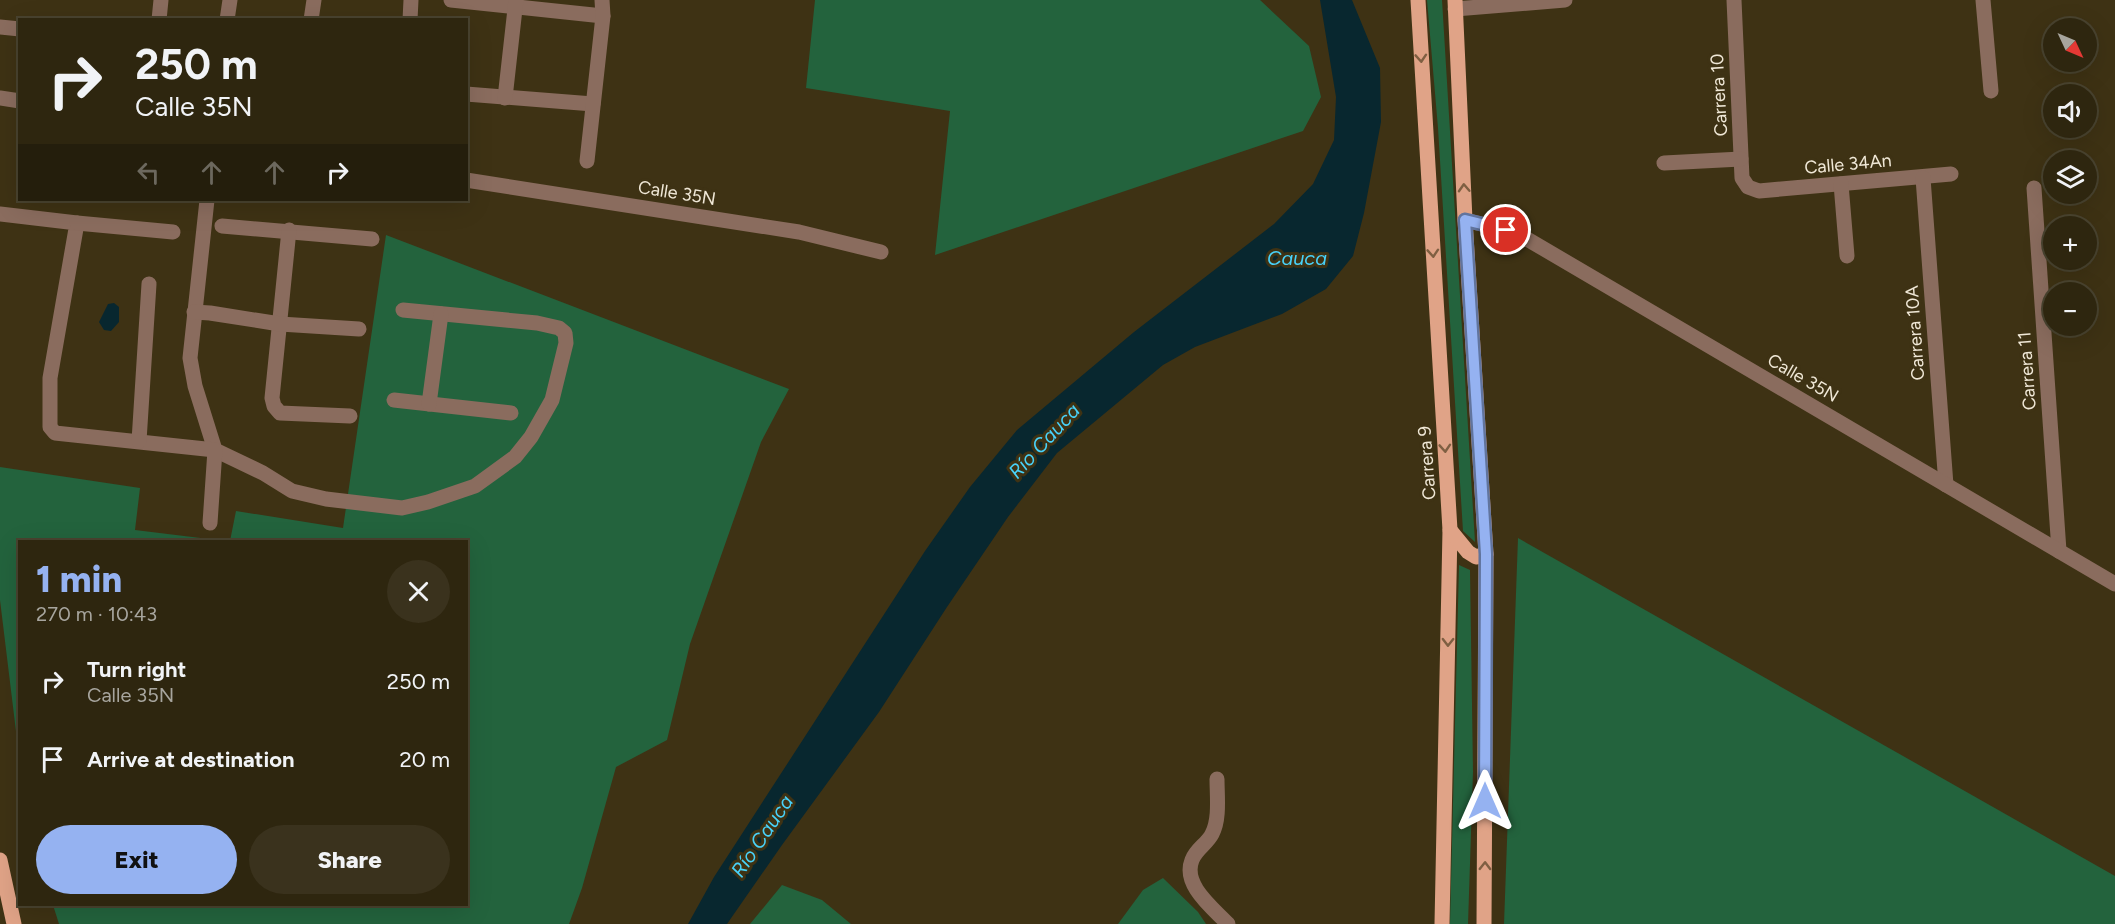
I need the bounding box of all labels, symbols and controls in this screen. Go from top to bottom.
north arrow [2043,18,2097,72]
map controls [2043,18,2097,336]
text: 250 m [135,39,258,90]
icon: right [36,42,114,120]
street label: Carrera 10 [1706,53,1732,137]
one-way arrow [1415,54,1428,63]
button: sound [2043,84,2097,138]
text: Calle 35N [135,90,253,123]
street label: Calle 34An [1803,149,1893,179]
button: layers [2043,150,2097,204]
icon: left [132,156,165,189]
icon: ahead [195,156,228,189]
icon: ahead [258,156,291,189]
icon: right [321,156,354,189]
street label: Calle 35N [637,176,717,210]
one-way arrow [1457,184,1470,193]
pin [1480,204,1531,255]
icon: arrive [1489,213,1522,246]
button: + [2043,216,2097,270]
water label: Cauca [1267,246,1327,270]
one-way arrow [1427,249,1440,258]
button: − [2043,282,2097,336]
street label: Carrera 10A [1901,285,1929,381]
street label: Carrera 11 [2013,331,2041,411]
street label: Calle 35N [1764,349,1842,407]
water label: Río Cauca [1003,398,1085,483]
street label: Carrera 9 [1413,425,1441,501]
one-way arrow [1439,443,1452,452]
text: 1 min [36,558,122,601]
button: close [387,560,450,623]
text: 270 m · 10:43 [36,602,157,626]
one-way arrow [1442,638,1455,647]
text: Turn right [87,656,186,683]
icon: right [36,665,69,698]
text: 250 m [387,668,450,695]
text: Calle 35N [87,683,174,707]
icon: arrive [36,743,69,776]
text: Arrive at destination [87,746,295,773]
text: 20 m [399,746,450,773]
position arrow [1453,769,1517,833]
water label: Río Cauca [726,790,798,882]
button: Exit [36,825,237,894]
button: Share [249,825,450,894]
one-way arrow [1479,861,1491,870]

